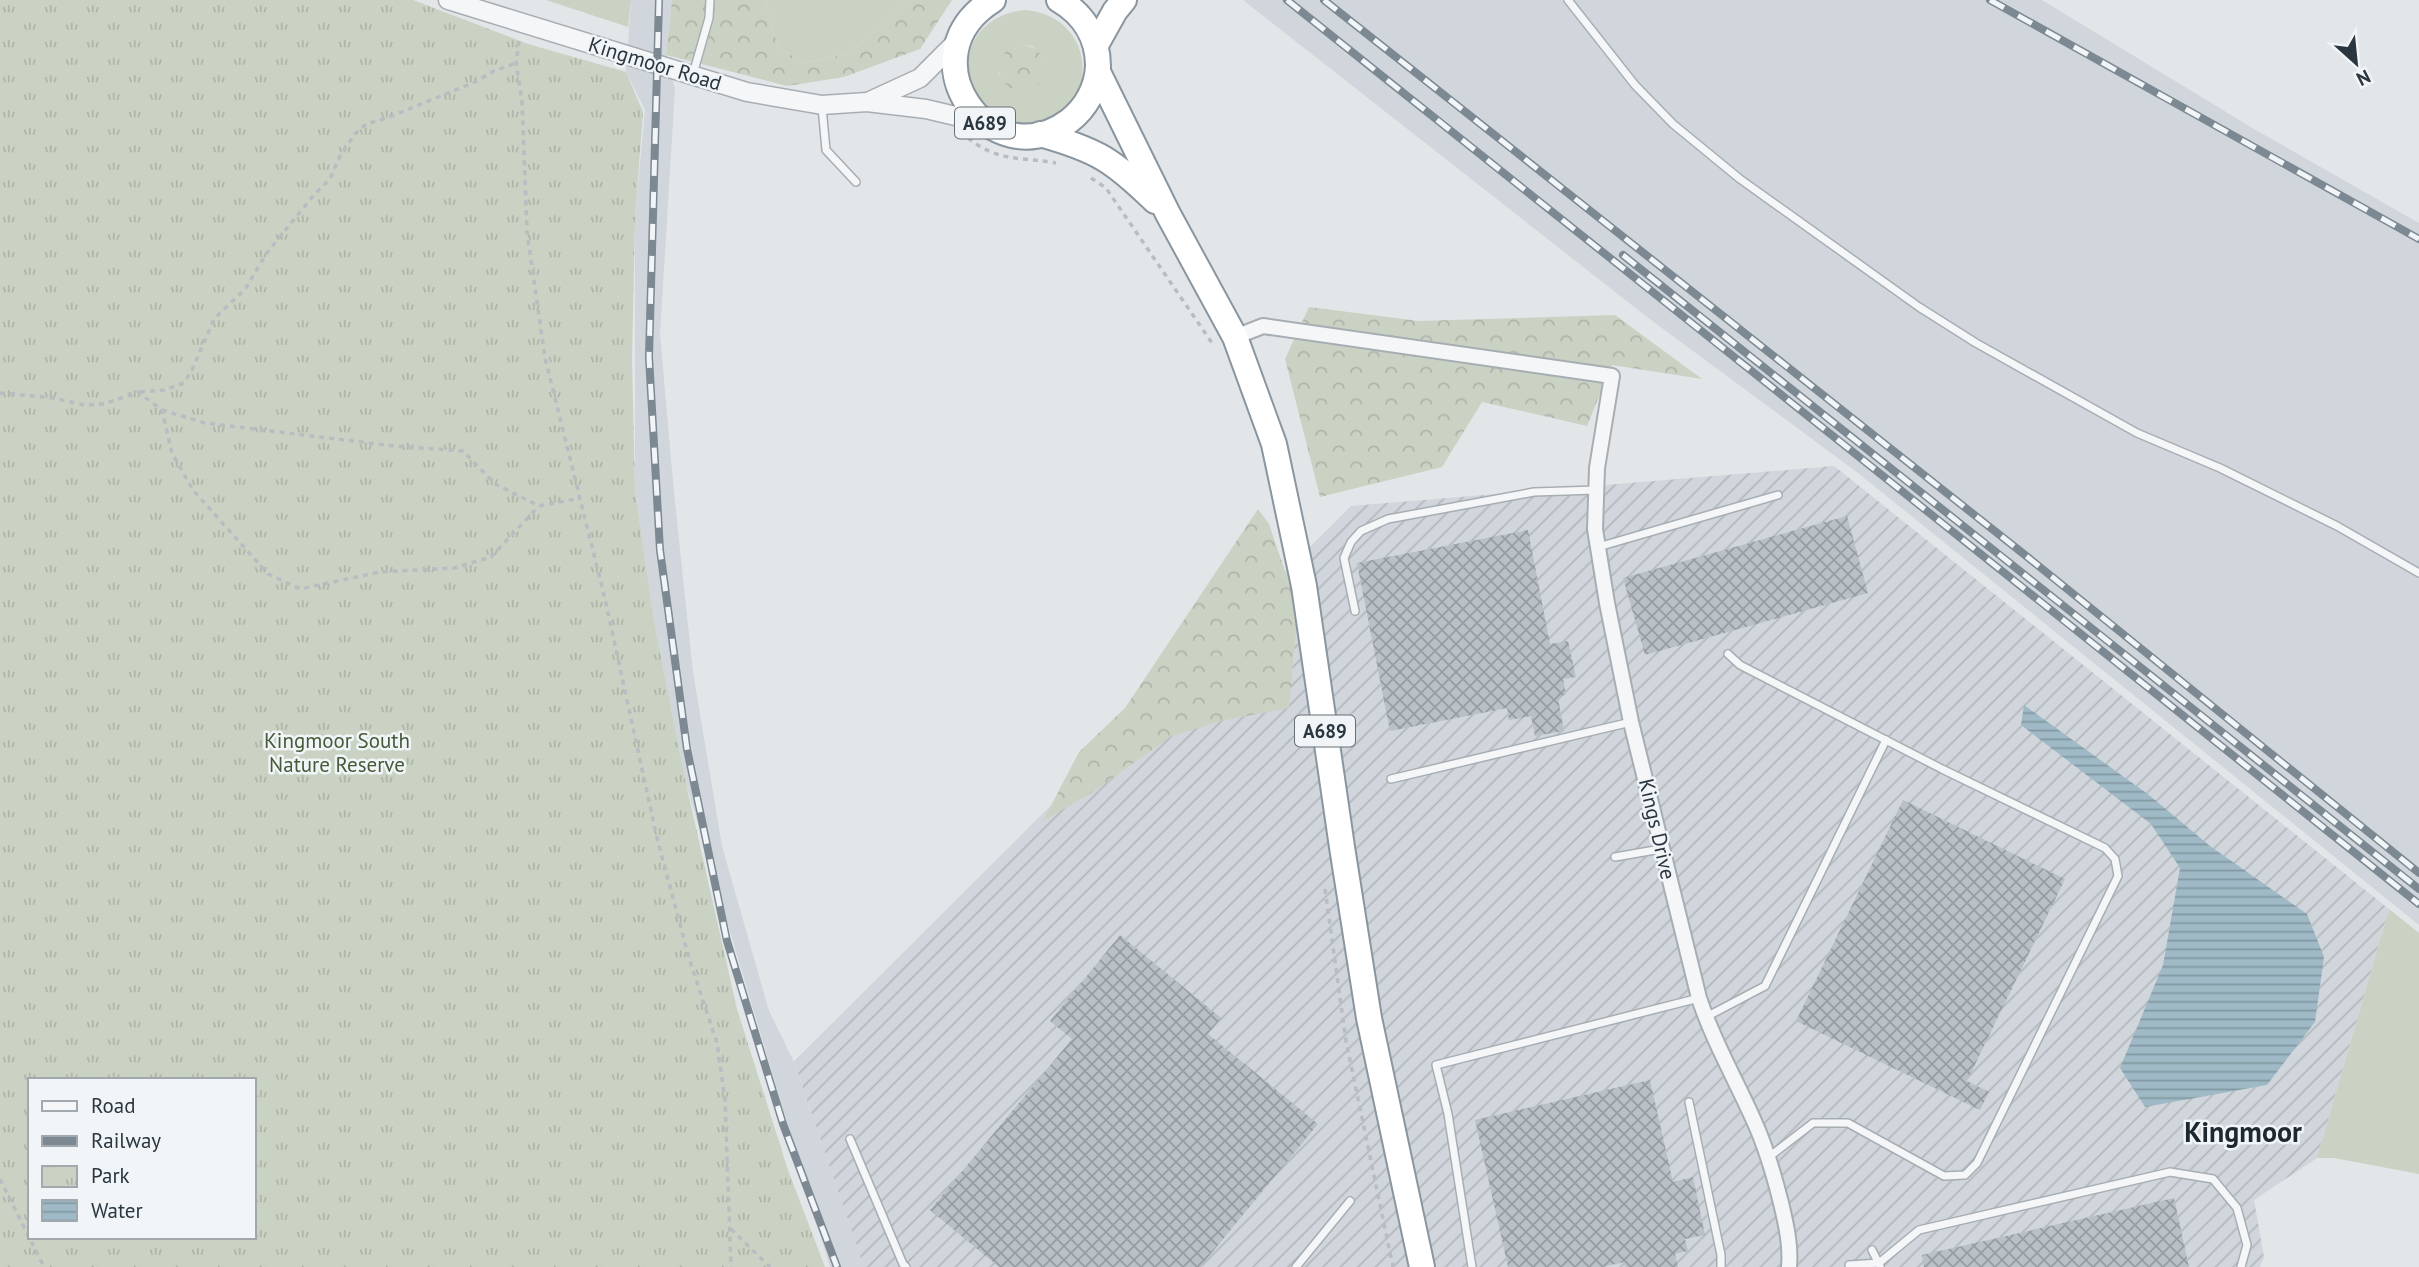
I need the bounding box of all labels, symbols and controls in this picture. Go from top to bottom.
north arrow [2321,28,2391,98]
street label: Kingmoor Road [585,30,725,97]
text: N [2353,65,2375,92]
road number: A689 [955,108,1015,139]
road number: A689 [1295,716,1355,746]
park label: Kingmoor South Nature Reserve [264,727,410,778]
street label: Kings Drive [1633,776,1682,882]
legend [28,1078,256,1239]
text: Road [91,1092,135,1119]
district label: Kingmoor [2184,1113,2302,1150]
text: Railway [91,1127,161,1154]
text: Park [91,1162,130,1189]
text: Water [91,1197,143,1224]

